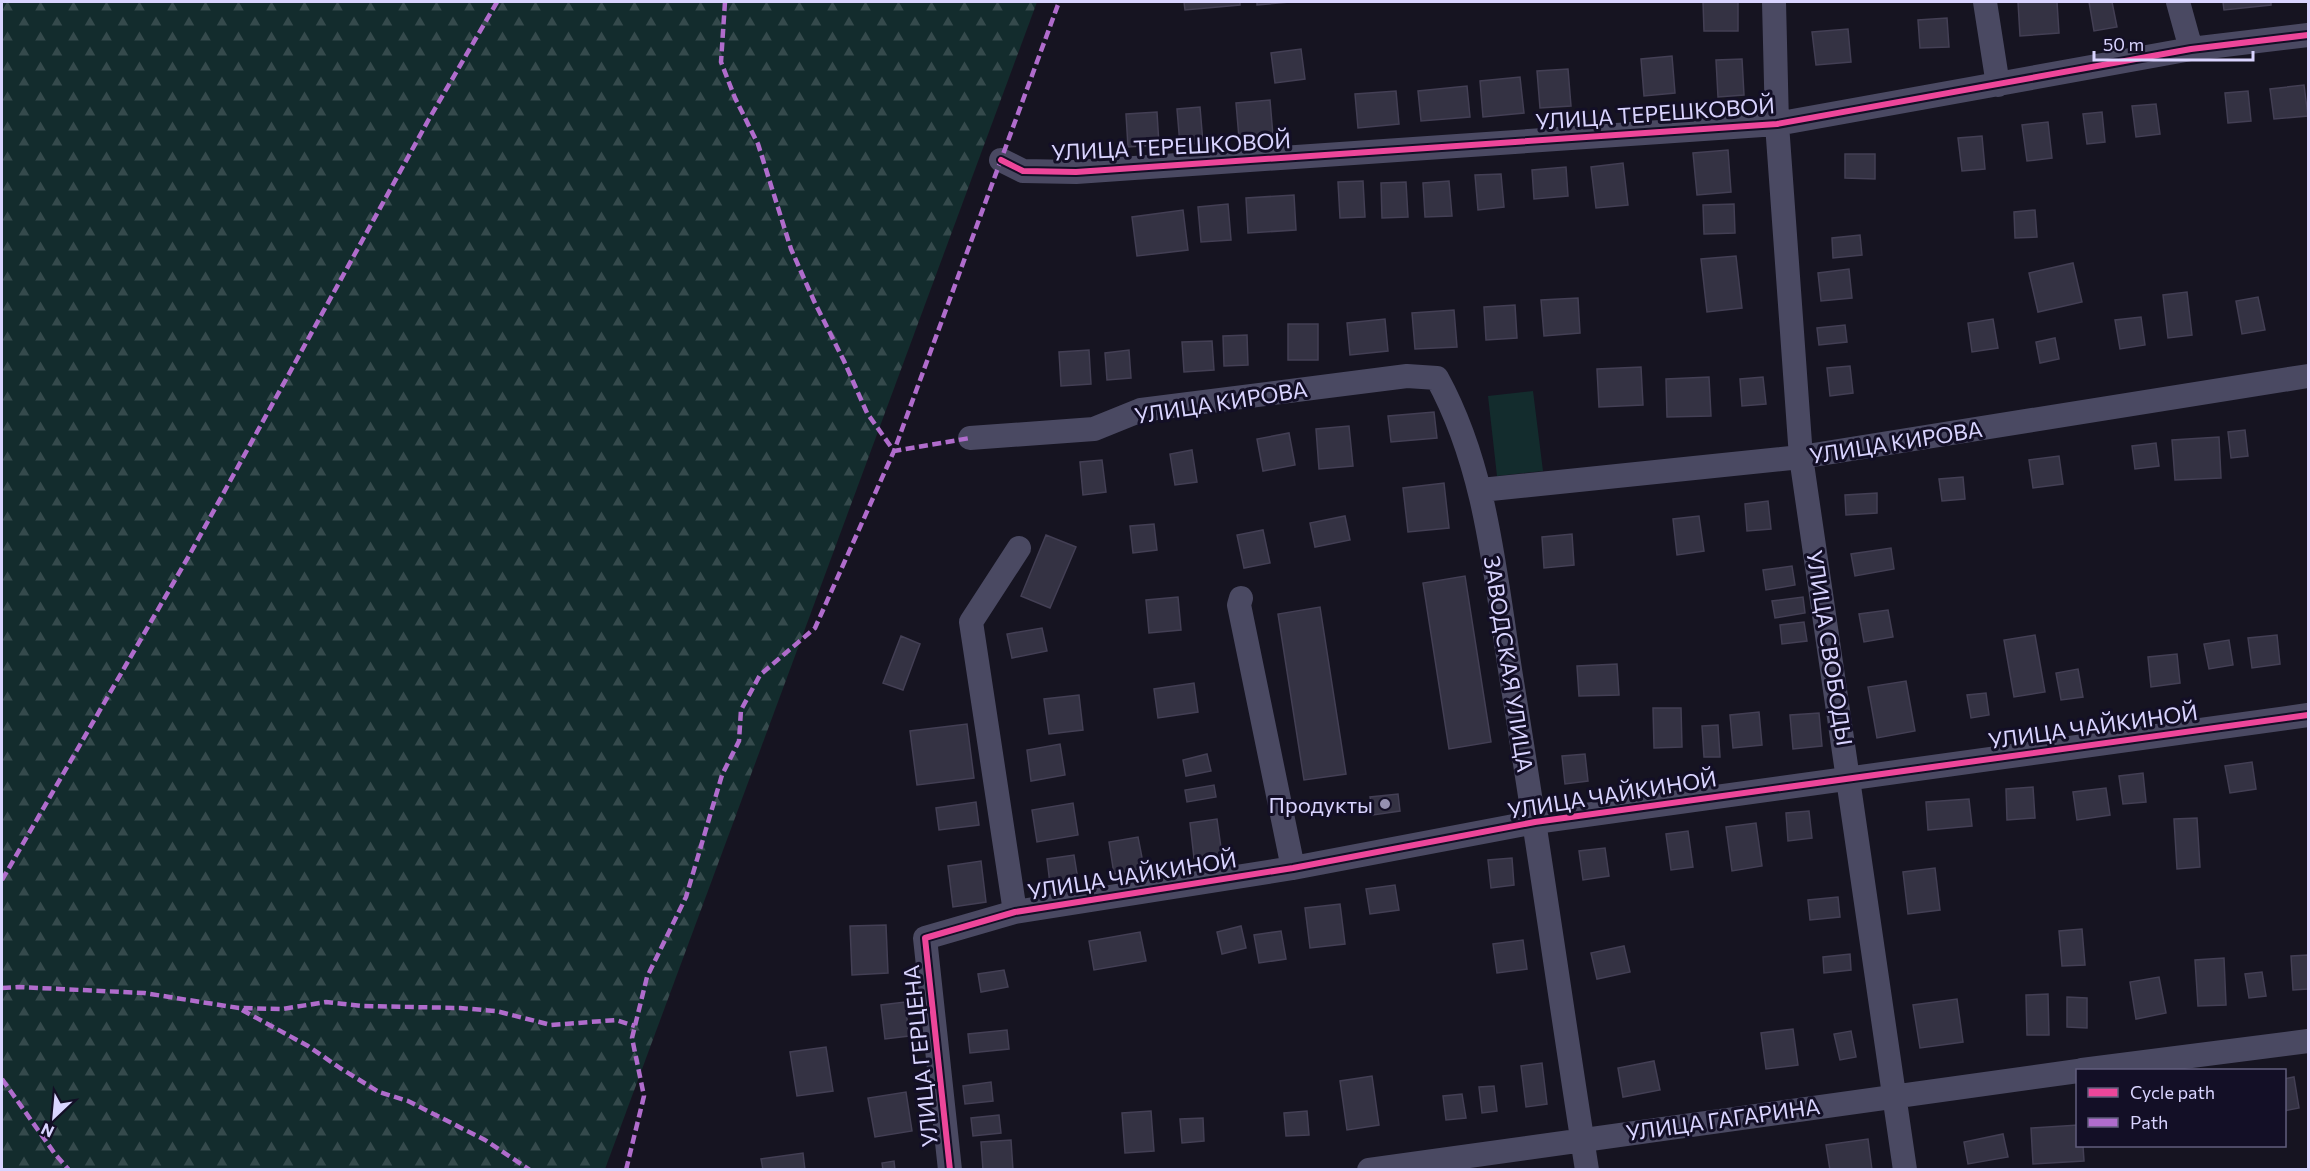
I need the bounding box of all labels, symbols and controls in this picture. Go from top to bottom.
scale bar [2094,24,2253,62]
text: 50 m [2103,33,2144,55]
street label: УЛИЦА ТЕРЕШКОВОЙ [1534,91,1776,135]
street label: УЛИЦА ТЕРЕШКОВОЙ [1050,126,1292,166]
street label: УЛИЦА КИРОВА [1133,375,1309,429]
street label: УЛИЦА КИРОВА [1808,415,1984,469]
street label: УЛИЦА СВОБОДЫ [1801,548,1859,748]
street label: ЗАВОДСКАЯ УЛИЦА [1479,554,1539,774]
street label: УЛИЦА ЧАЙКИНОЙ [1987,698,2199,754]
street label: УЛИЦА ЧАЙКИНОЙ [1506,764,1718,824]
place label: Продукты [1269,791,1373,818]
marker: Продукты [1378,797,1392,811]
street label: УЛИЦА ЧАЙКИНОЙ [1026,845,1238,905]
street label: УЛИЦА ГЕРЦЕНА [897,964,943,1148]
legend [2076,1069,2286,1147]
text: Cycle path [2130,1081,2215,1103]
north arrow [24,1087,84,1147]
street label: УЛИЦА ГАГАРИНА [1624,1092,1822,1146]
text: Path [2130,1111,2168,1133]
text: N [38,1120,57,1142]

